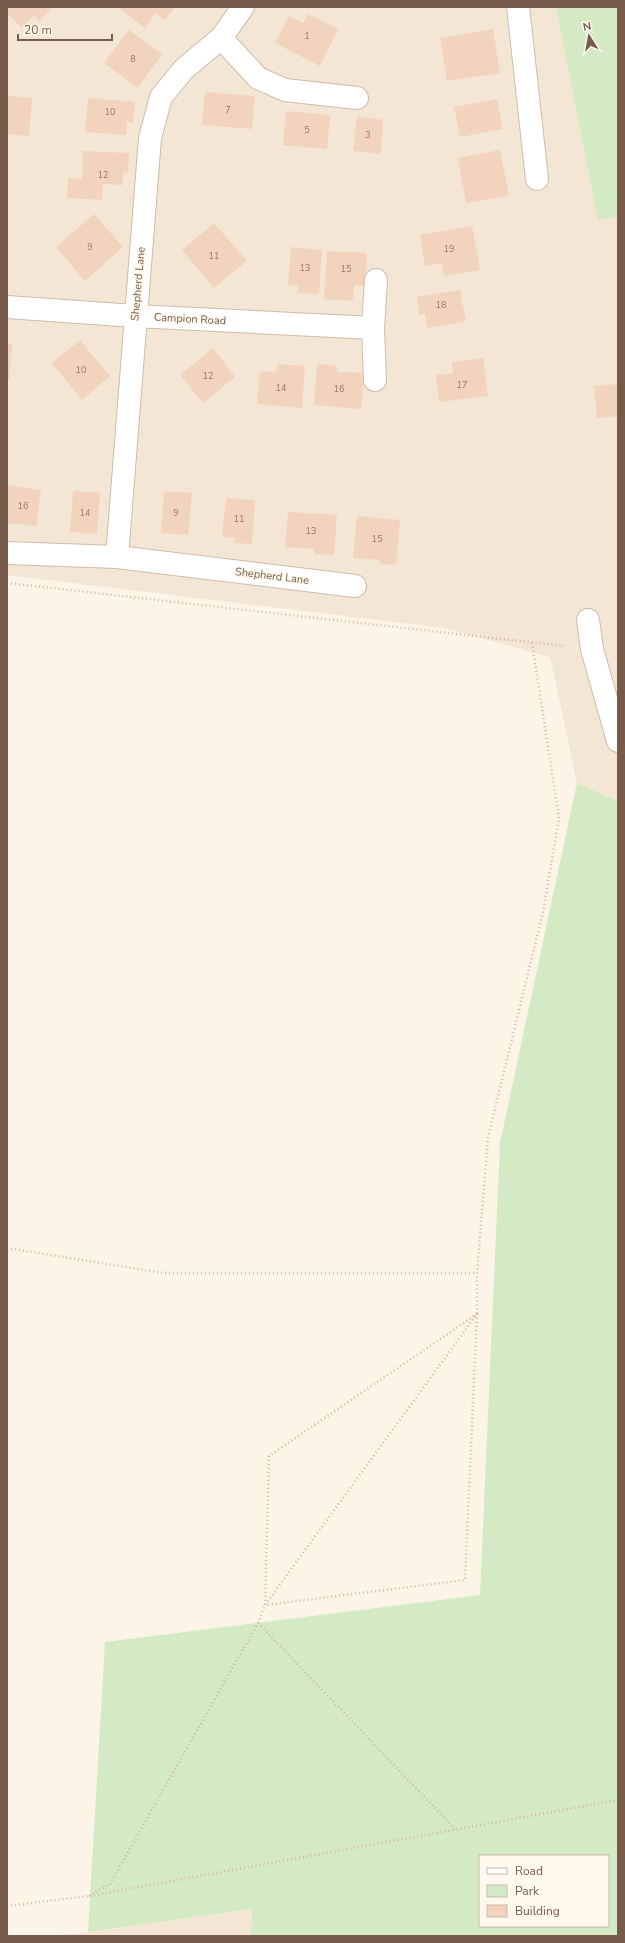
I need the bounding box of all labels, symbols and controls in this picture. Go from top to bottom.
scale bar [18,16,112,42]
north arrow [569,16,609,56]
text: N [582,19,593,35]
text: 20 m [24,22,52,38]
house number: 1 [304,30,310,42]
house number: 8 [130,53,136,65]
house number: 7 [225,104,231,116]
house number: 10 [105,106,115,118]
house number: 5 [304,124,310,136]
house number: 3 [365,129,371,141]
house number: 12 [98,169,108,181]
house number: 9 [87,241,93,253]
house number: 19 [444,243,454,255]
street label: Shepherd Lane [127,246,149,322]
house number: 11 [209,250,219,262]
house number: 13 [300,262,310,274]
house number: 15 [341,263,351,275]
house number: 18 [436,299,446,311]
street label: Campion Road [154,310,226,328]
house number: 10 [76,364,86,376]
house number: 12 [203,370,213,382]
house number: 17 [457,379,467,391]
house number: 14 [276,382,287,394]
house number: 16 [334,383,344,395]
house number: 16 [18,500,28,512]
house number: 14 [80,507,91,519]
house number: 9 [173,507,179,519]
house number: 11 [234,513,244,525]
house number: 13 [306,525,316,537]
house number: 15 [372,533,382,545]
street label: Shepherd Lane [234,564,310,588]
legend [479,1855,609,1927]
text: Road [515,1863,543,1879]
text: Park [515,1883,540,1899]
text: Building [515,1903,560,1919]

